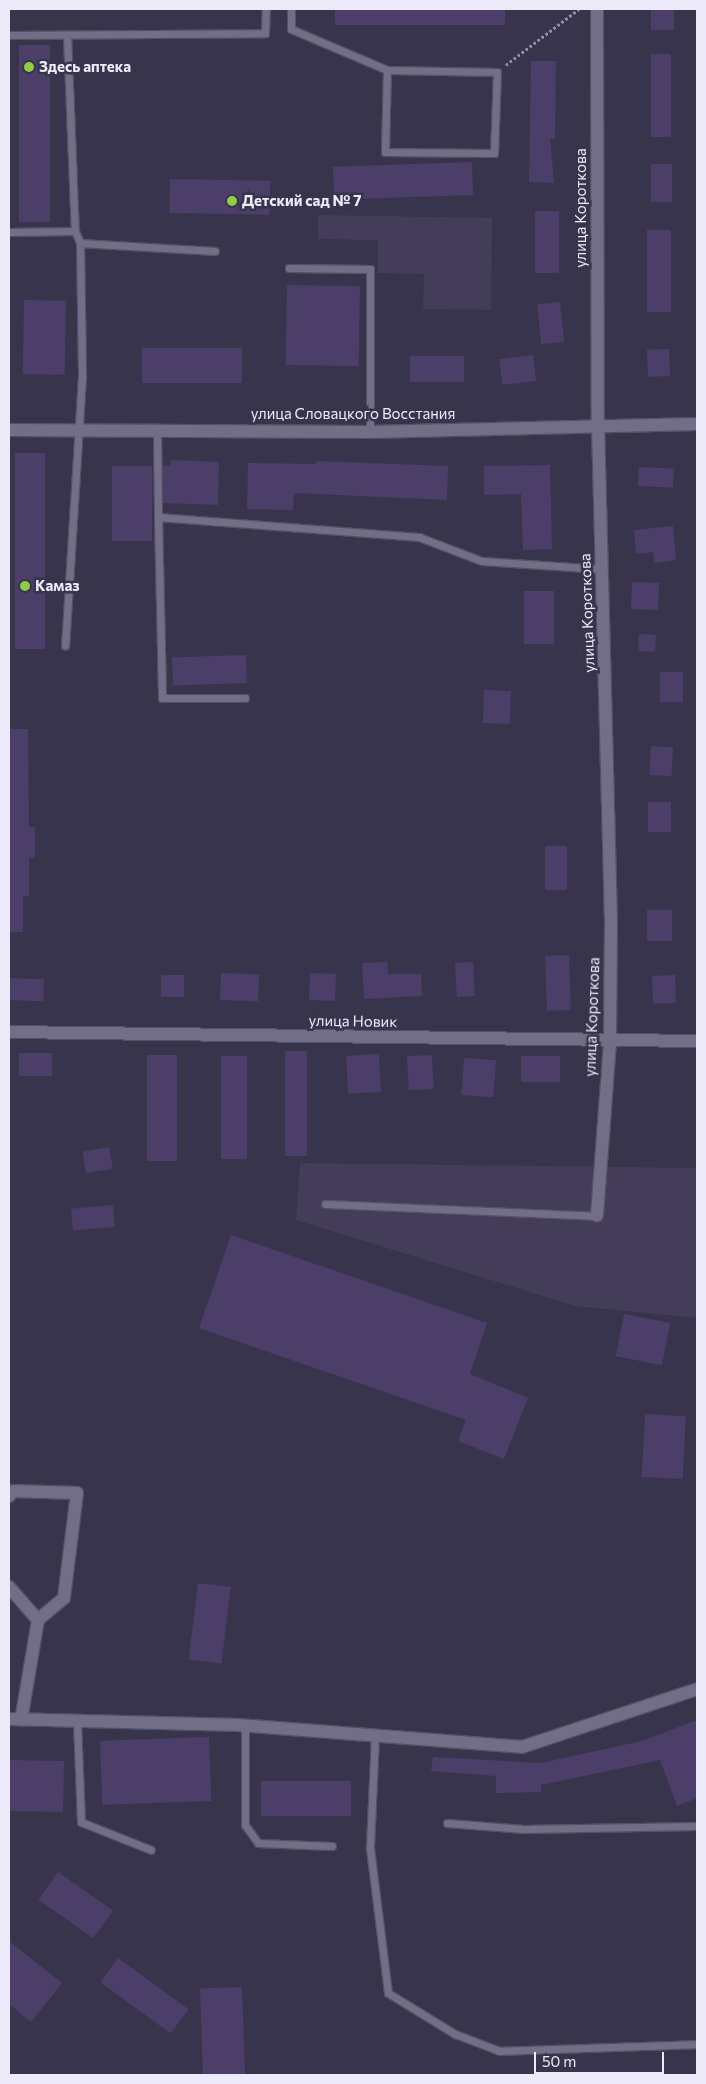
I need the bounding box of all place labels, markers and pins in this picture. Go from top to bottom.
place label: Здесь аптека [39,58,131,76]
marker: Здесь аптека [23,61,35,73]
place label: Детский сад № 7 [242,192,361,210]
marker: Детский сад № 7 [226,195,238,207]
place label: Камаз [35,577,80,595]
marker: Камаз [19,580,31,592]

